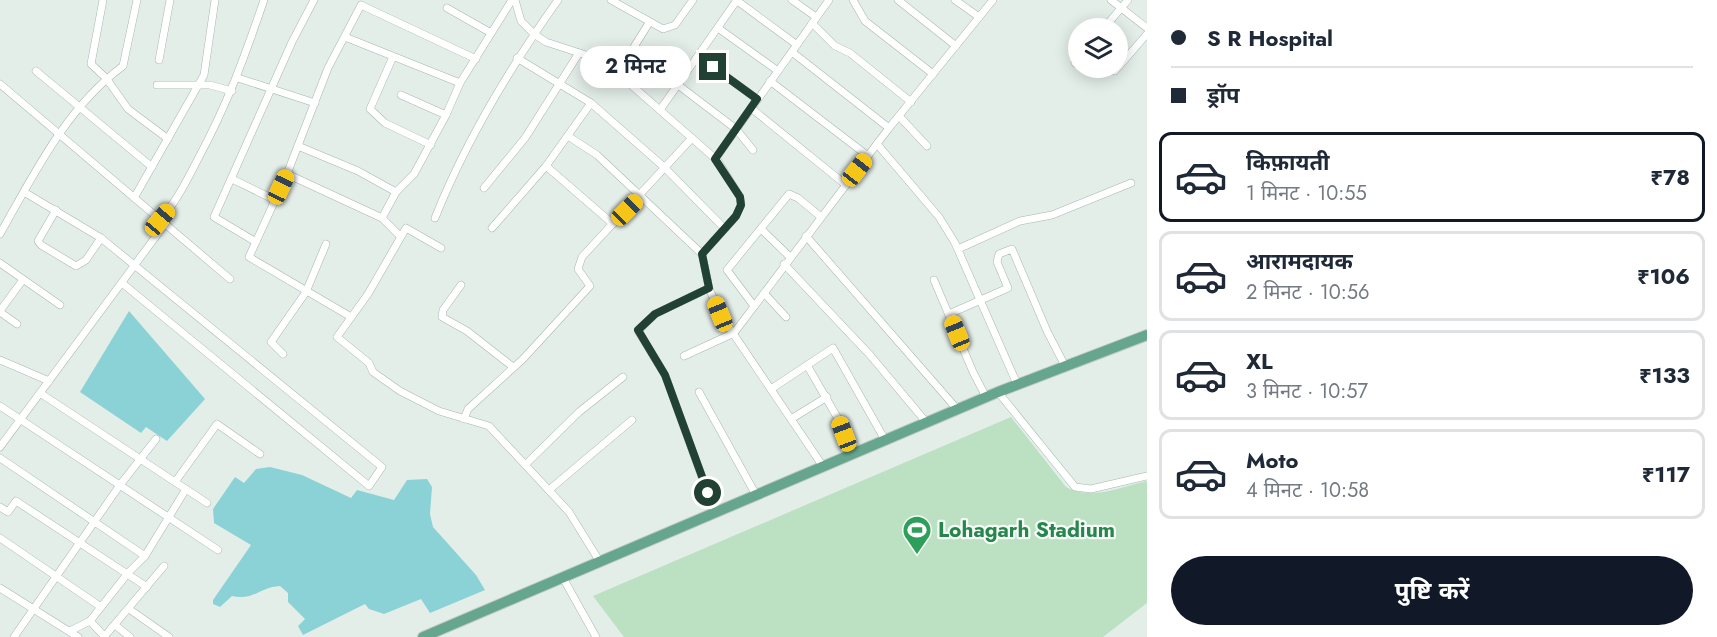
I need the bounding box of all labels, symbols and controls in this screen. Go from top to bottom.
map controls [1068,18,1128,78]
button: layers [1068,18,1128,78]
text: S R Hospital [1207,22,1333,54]
callout: 2 मिनट [581,46,692,88]
text: 2 मिनट [605,52,666,81]
route end [699,53,726,80]
text: ड्रॉप [1207,79,1240,111]
text: किफ़ायती [1246,146,1330,178]
car [839,150,875,190]
icon: car [1174,150,1228,204]
text: ₹78 [1650,161,1690,193]
car [265,167,297,207]
text: 1 मिनट · 10:55 [1246,179,1367,208]
car [608,191,646,229]
car [142,200,178,240]
text: आरामदायक [1246,245,1353,277]
icon: car [1174,249,1228,303]
text: ₹106 [1637,260,1690,292]
text: 2 मिनट · 10:56 [1246,278,1370,307]
car [705,294,735,334]
car [942,313,972,353]
text: XL [1246,345,1273,377]
icon: car [1174,348,1228,402]
text: ₹133 [1639,359,1690,391]
text: 3 मिनट · 10:57 [1246,377,1368,406]
car [829,414,859,454]
text: Moto [1246,444,1299,476]
icon: car [1174,447,1228,501]
text: ₹117 [1642,458,1690,490]
text: 4 मिनट · 10:58 [1246,476,1369,505]
route start [694,479,721,506]
sports icon: Lohagarh Stadium [901,514,933,556]
place label: Lohagarh Stadium [938,515,1115,545]
button: पुष्टि करें [1171,556,1693,625]

